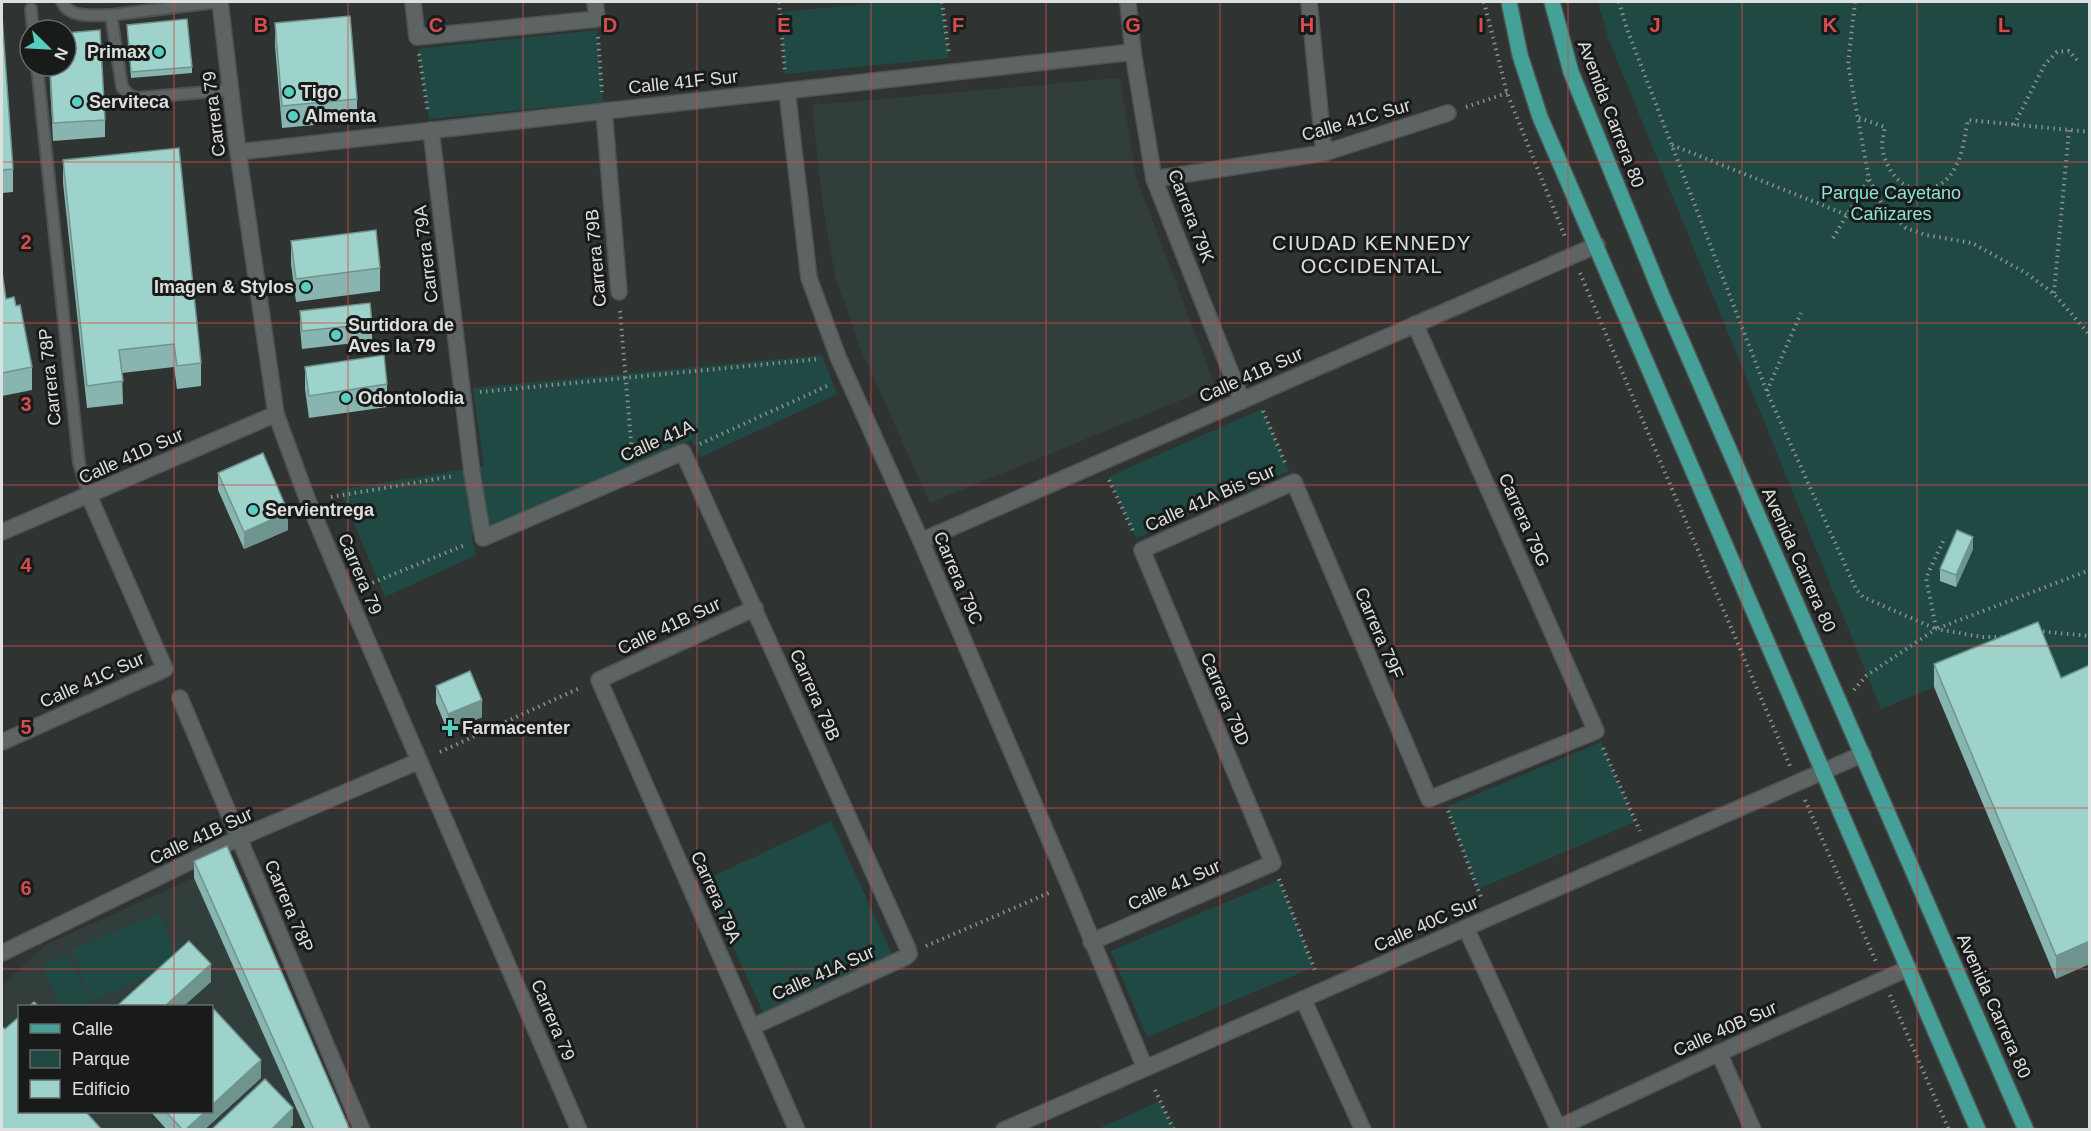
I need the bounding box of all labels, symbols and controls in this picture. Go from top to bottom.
text: B [254,14,268,36]
text: C [429,14,443,36]
text: D [603,14,617,36]
text: E [777,14,791,36]
text: F [952,14,964,36]
text: G [1125,14,1141,36]
text: H [1300,14,1314,36]
text: I [1478,14,1484,36]
text: J [1649,14,1661,36]
text: K [1823,14,1838,36]
text: L [1998,14,2010,36]
north arrow [18,18,78,78]
street label: Avenida Carrera 80 [1574,38,1648,190]
place label: Primax [87,42,147,62]
text: N [51,45,71,63]
marker: Primax [152,45,166,59]
street label: Calle 41F Sur [627,66,739,98]
street label: Carrera 79 [199,70,229,158]
place label: Tigo [301,82,339,102]
marker: Tigo [282,85,296,99]
place label: Serviteca [89,92,170,112]
marker: Serviteca [70,95,84,109]
street label: Calle 41C Sur [1299,95,1413,145]
place label: Almenta [305,106,377,126]
marker: Almenta [286,109,300,123]
street label: Carrera 79K [1164,167,1218,265]
park label: Parque Cayetano Cañizares [1821,183,1961,224]
street label: Carrera 79A [410,204,442,304]
street label: Carrera 79B [582,208,610,308]
text: 2 [20,231,32,253]
district label: CIUDAD KENNEDY OCCIDENTAL [1272,232,1472,277]
place label: Imagen & Stylos [154,277,294,297]
marker: Imagen & Stylos [299,280,313,294]
place label: Surtidora de Aves la 79 [348,315,454,356]
street label: Carrera 78P [35,327,65,427]
marker: Surtidora de Aves la 79 [329,328,343,342]
street label: Calle 41B Sur [1196,343,1306,407]
place label: Odontolodia [358,388,465,408]
marker: Odontolodia [339,391,353,405]
text: 3 [20,393,32,415]
street label: Calle 41A [617,416,697,466]
street label: Calle 41D Sur [76,424,186,488]
street label: Calle 41A Bis Sur [1142,460,1278,536]
street label: Carrera 79G [1495,470,1553,570]
street label: Avenida Carrera 80 [1758,485,1840,635]
place label: Servientrega [265,500,375,520]
marker: Servientrega [246,503,260,517]
street label: Carrera 79C [929,529,987,627]
street label: Carrera 79 [334,530,386,618]
text: 4 [20,554,32,576]
street label: Carrera 79F [1351,584,1407,682]
street label: Calle 41B Sur [614,593,724,659]
street label: Carrera 79B [786,646,844,744]
street label: Calle 41C Sur [37,648,147,712]
street label: Carrera 79D [1196,650,1254,748]
text: 5 [20,716,32,738]
place label: Farmacenter [462,718,570,738]
marker: Farmacenter [443,721,457,735]
street label: Calle 41B Sur [146,803,256,869]
street label: Carrera 79A [687,848,745,946]
street label: Calle 41 Sur [1125,856,1223,914]
street label: Carrera 78P [261,857,317,955]
text: 6 [20,877,32,899]
street label: Calle 40C Sur [1371,892,1481,956]
street label: Avenida Carrera 80 [1953,931,2035,1081]
street label: Calle 41A Sur [769,941,877,1005]
street label: Carrera 79 [527,976,579,1064]
street label: Calle 40B Sur [1670,997,1780,1061]
legend [18,1005,213,1113]
text: Calle [72,1019,113,1039]
text: Parque [72,1049,130,1069]
text: Edificio [72,1079,130,1099]

